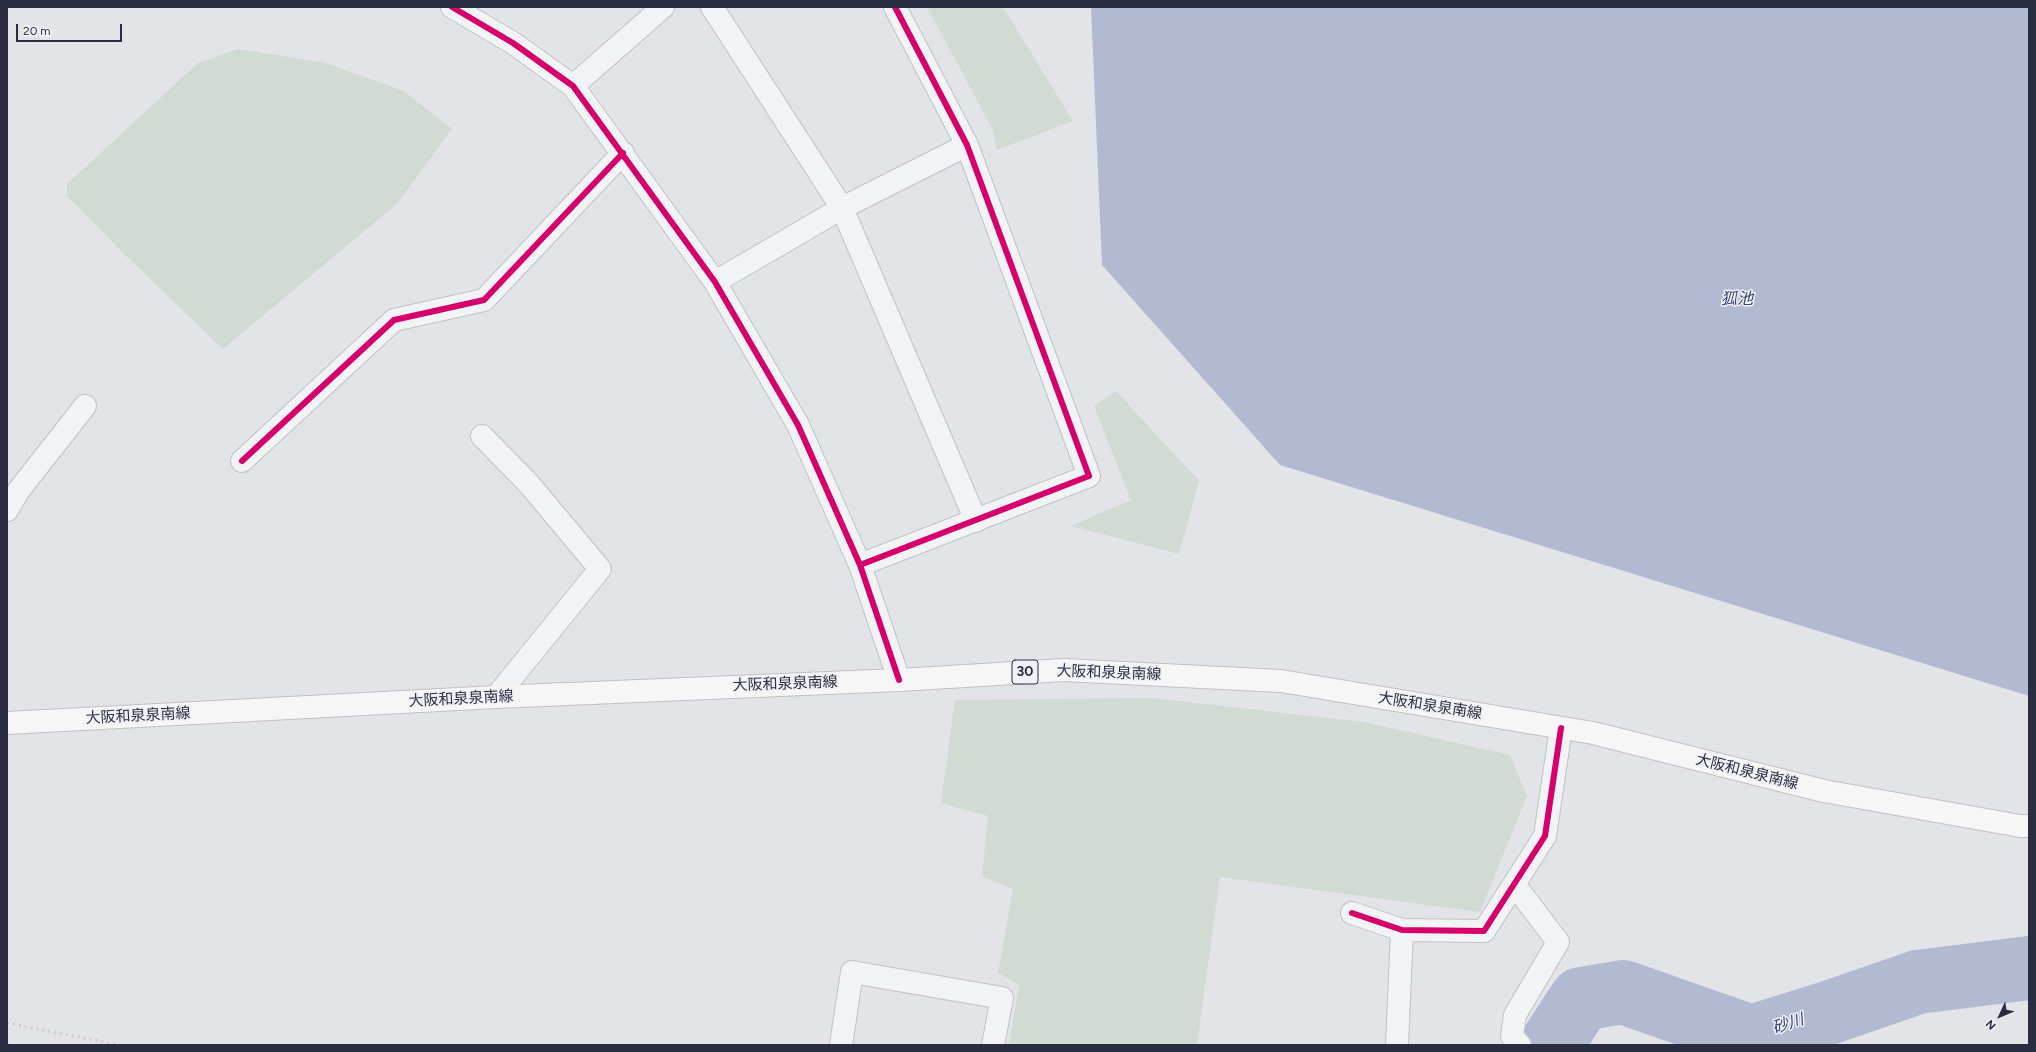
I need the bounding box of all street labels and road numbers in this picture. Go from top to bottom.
road number: 30 [1012,660,1038,684]
street label: 大阪和泉泉南線 [1056,662,1162,684]
street label: 大阪和泉泉南線 [732,673,838,695]
street label: 大阪和泉泉南線 [408,687,514,711]
street label: 大阪和泉泉南線 [1377,689,1483,723]
street label: 大阪和泉泉南線 [85,704,191,728]
street label: 大阪和泉泉南線 [1694,751,1800,793]

